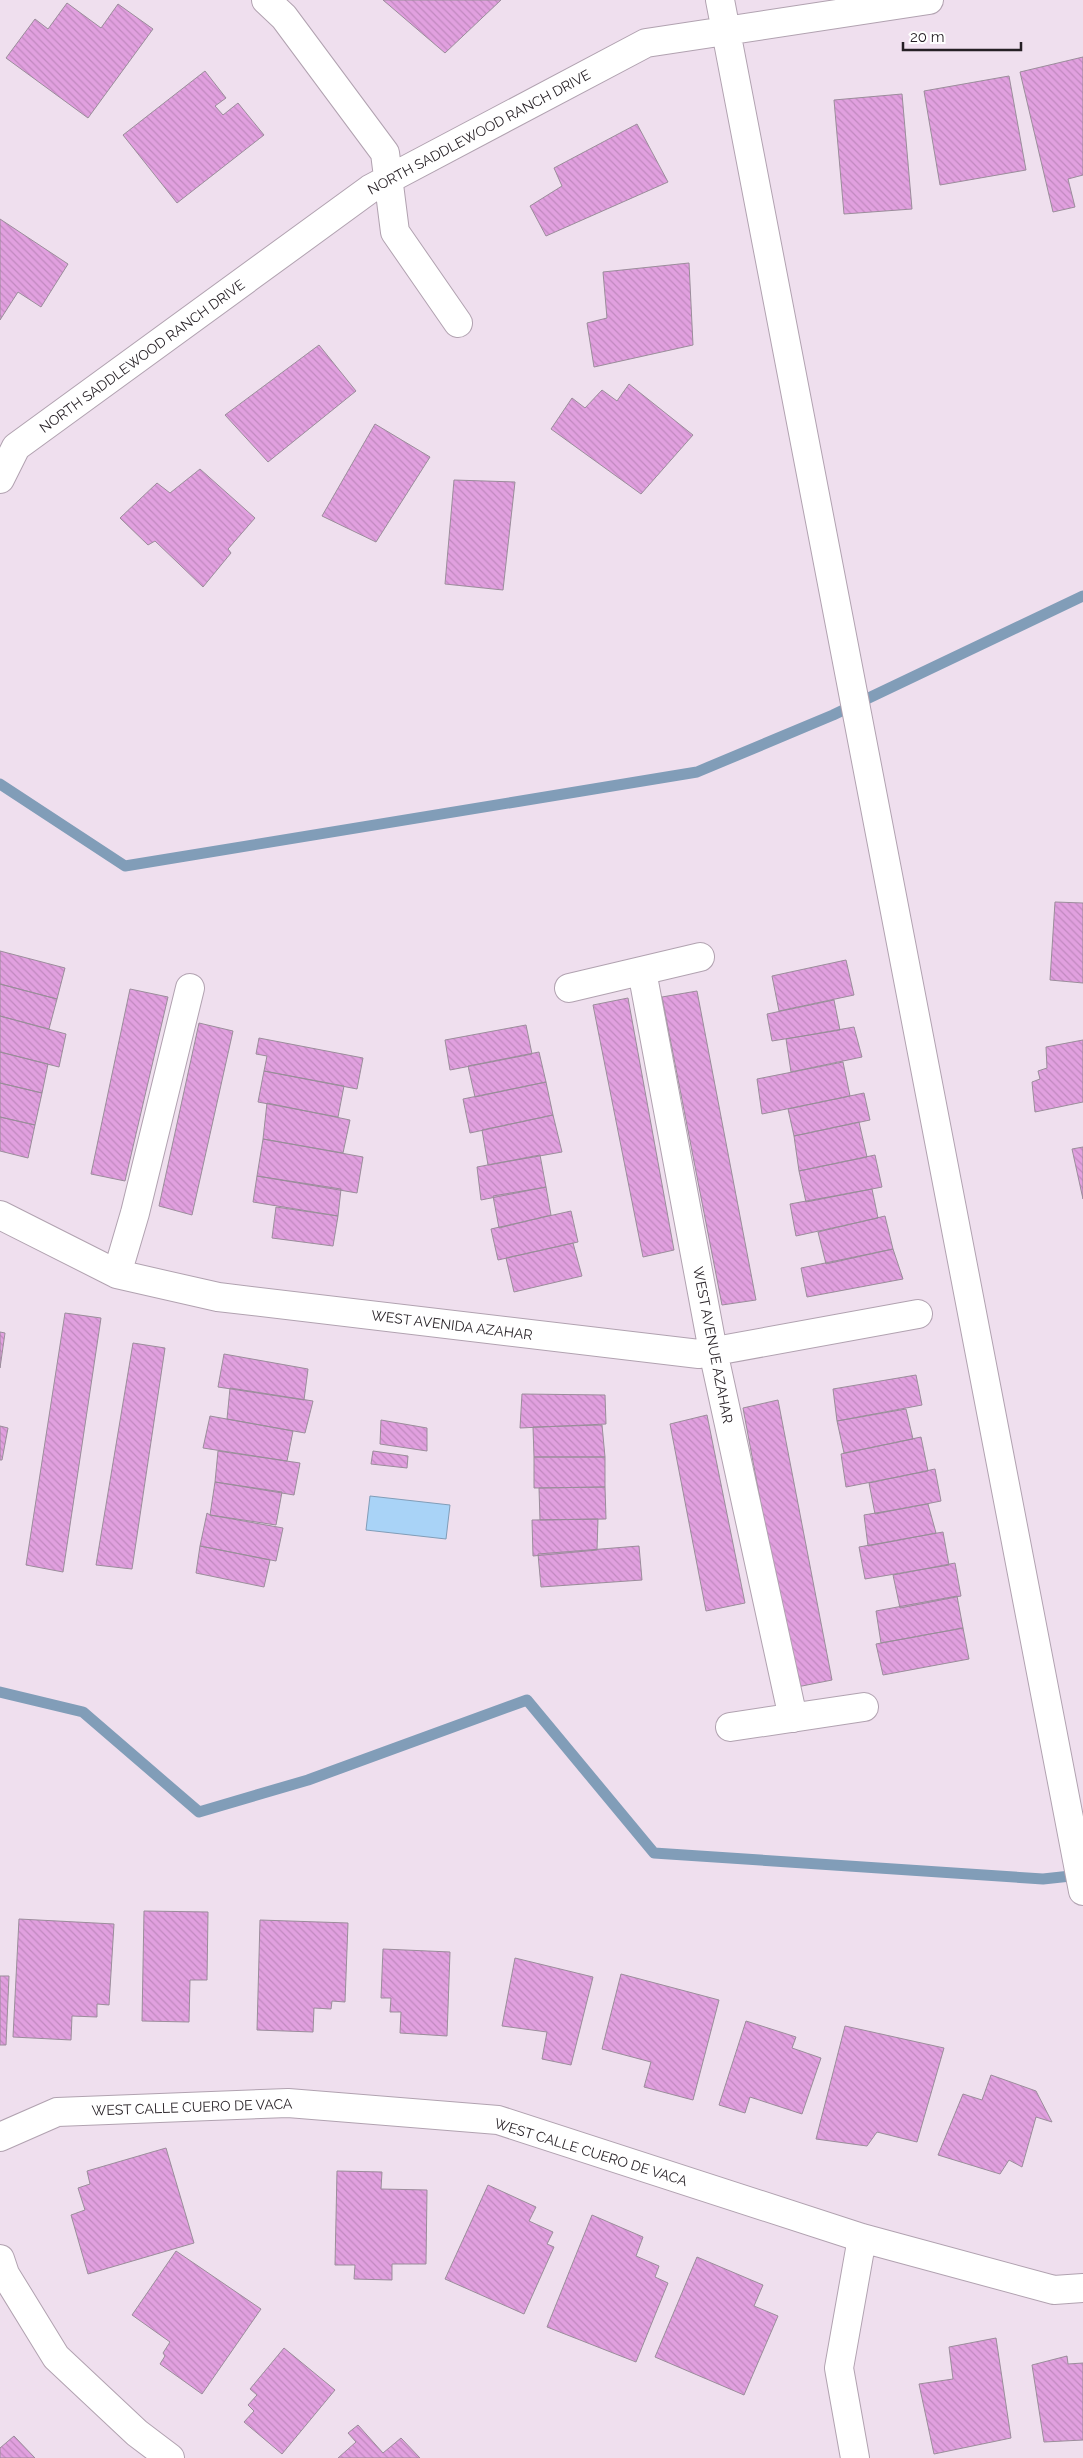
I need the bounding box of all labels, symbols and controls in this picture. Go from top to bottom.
scale bar [903,20,1020,52]
text: 20 m [910,28,945,46]
street label: NORTH SADDLEWOOD RANCH DRIVE [365,66,593,198]
street label: NORTH SADDLEWOOD RANCH DRIVE [36,276,248,436]
street label: WEST AVENUE AZAHAR [690,1265,736,1425]
street label: WEST AVENIDA AZAHAR [370,1307,534,1343]
street label: WEST CALLE CUERO DE VACA [91,2095,293,2119]
street label: WEST CALLE CUERO DE VACA [493,2115,690,2189]

